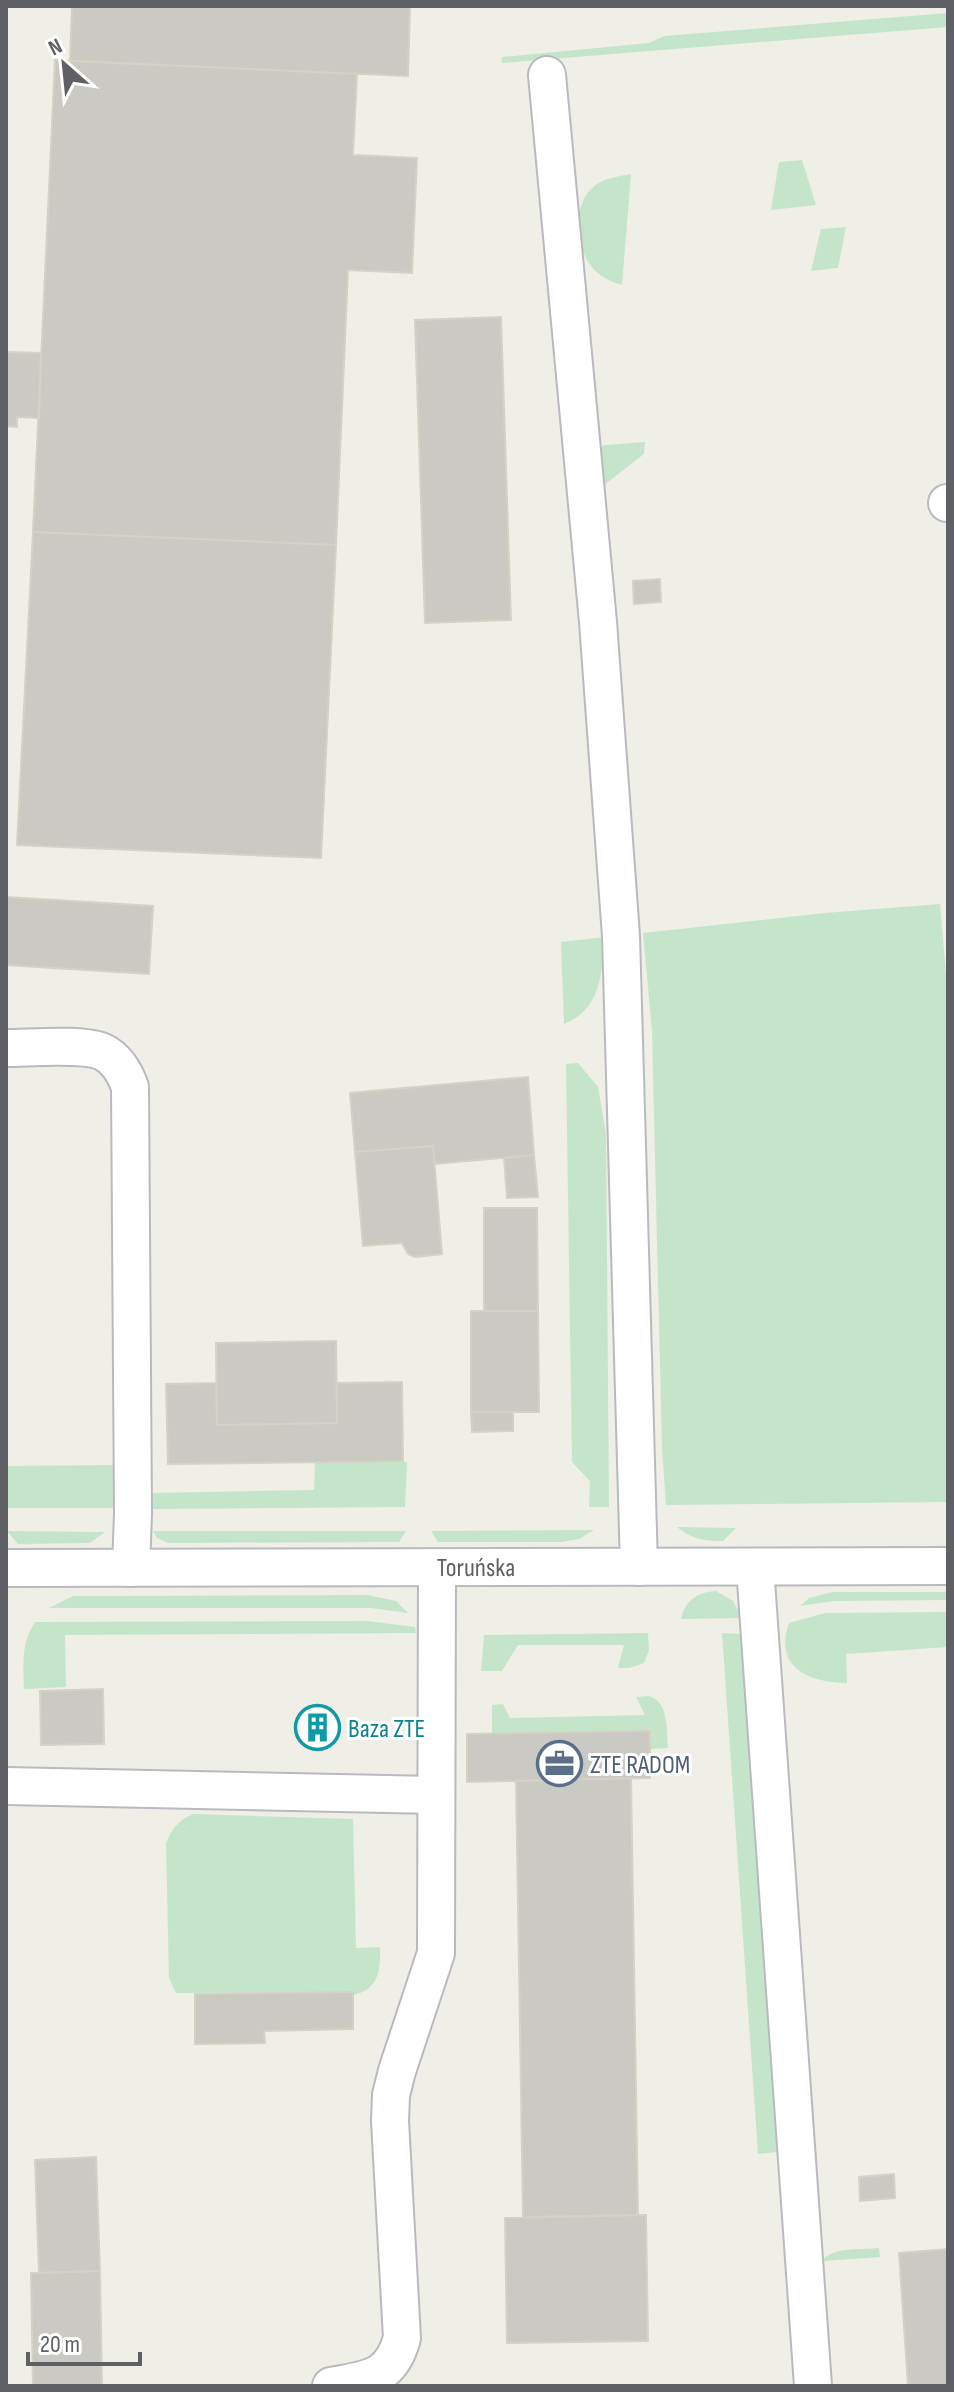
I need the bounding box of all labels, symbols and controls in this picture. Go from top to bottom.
north arrow [24,24,104,104]
text: N [44,33,67,62]
street label: Toruńska [437,1553,515,1584]
building icon: Baza ZTE [293,1704,341,1752]
place label: Baza ZTE [348,1714,425,1745]
office icon: ZTE RADOM [535,1740,583,1788]
place label: ZTE RADOM [590,1750,690,1781]
scale bar [28,2316,140,2366]
text: 20 m [40,2330,80,2359]

